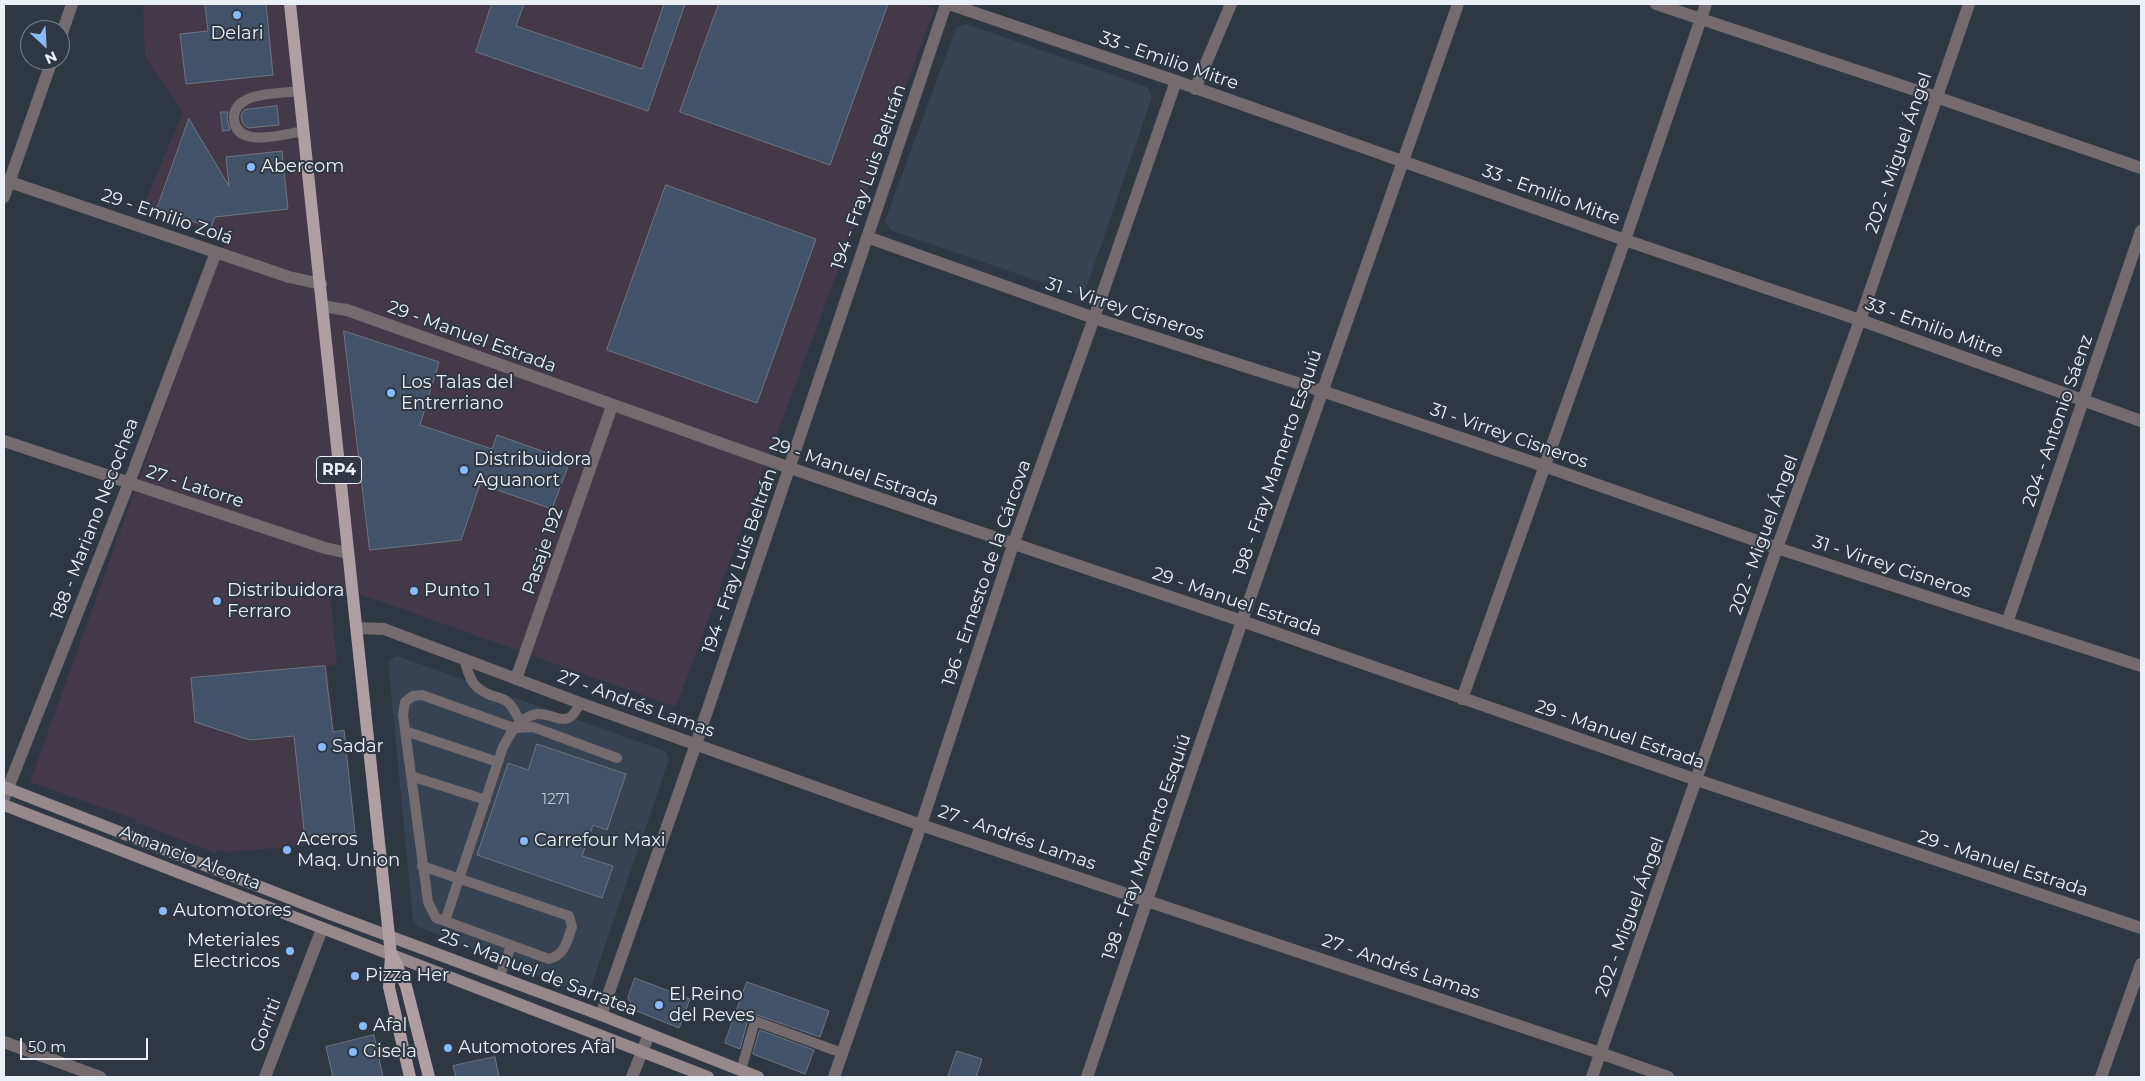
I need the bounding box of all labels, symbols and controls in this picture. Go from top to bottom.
marker: Delari [231,9,243,21]
north arrow [20,20,70,70]
place label: Delari [210,23,264,45]
street label: 33 - Emilio Mitre [1097,27,1241,95]
text: N [42,47,60,68]
street label: 202 - Miguel Ángel [1861,70,1937,236]
street label: 194 - Fray Luis Beltrán [827,81,911,273]
place label: Abercom [261,156,344,178]
street label: 33 - Emilio Mitre [1479,160,1623,230]
marker: Abercom [245,161,257,173]
street label: 29 - Emilio Zolá [99,184,235,250]
street label: 31 - Virrey Cisneros [1043,273,1207,345]
street label: 33 - Emilio Mitre [1862,293,2006,363]
street label: 29 - Manuel Estrada [385,296,559,378]
street label: 204 - Antonio Sáenz [2018,332,2098,510]
street label: 198 - Fray Mamerto Esquiú [1229,347,1327,579]
place label: Los Talas del Entrerriano [401,372,514,414]
marker: Los Talas del Entrerriano [385,387,397,399]
street label: 31 - Virrey Cisneros [1427,399,1591,473]
street label: 188 - Mariano Necochea [46,415,144,623]
street label: 29 - Manuel Estrada [766,433,942,511]
place label: Distribuidora Aguanort [474,449,591,492]
street label: 202 - Miguel Ángel [1725,452,1803,618]
road number: RP4 [316,456,362,484]
street label: 196 - Ernesto de la Cárcova [938,457,1036,689]
street label: 27 - Latorre [143,461,247,513]
marker: Distribuidora Aguanort [458,464,470,476]
street label: 194 - Fray Luis Beltrán [698,465,782,657]
street label: Pasaje 192 [518,505,568,597]
street label: 31 - Virrey Cisneros [1810,531,1974,603]
street label: 29 - Manuel Estrada [1149,563,1325,641]
place label: Distribuidora Ferraro [227,580,344,622]
place label: Punto 1 [424,580,491,602]
marker: Punto 1 [408,585,420,597]
marker: Distribuidora Ferraro [211,595,223,607]
street label: 27 - Andrés Lamas [555,666,717,742]
street label: 29 - Manuel Estrada [1532,696,1708,774]
street label: 198 - Fray Mamerto Esquiú [1098,731,1196,963]
place label: Sadar [332,736,384,758]
marker: Sadar [316,741,328,753]
house number: 1271 [542,791,570,809]
street label: 27 - Andrés Lamas [935,801,1099,875]
street label: Amancio Alcorta [116,821,264,895]
street label: 29 - Manuel Estrada [1915,826,2091,902]
place label: Aceros Maq. Union [297,829,400,872]
place label: Carrefour Maxi [534,830,666,852]
street label: 202 - Miguel Ángel [1591,834,1669,1000]
marker: Carrefour Maxi [518,835,530,847]
marker: Aceros Maq. Union [281,844,293,856]
place label: Automotores [173,900,291,922]
marker: Automotores [157,905,169,917]
street label: 25 - Manuel de Sarratea [436,925,640,1021]
place label: Meteriales Electricos [187,930,280,972]
street label: 27 - Andrés Lamas [1319,930,1483,1004]
marker: Meteriales Electricos [284,945,296,957]
place label: Pizza Her [365,965,449,987]
marker: Pizza Her [349,970,361,982]
place label: El Reino del Reves [669,984,754,1026]
street label: Gorriti [246,995,286,1055]
marker: El Reino del Reves [653,999,665,1011]
place label: Afal [373,1015,407,1037]
marker: Afal [357,1020,369,1032]
scale bar [22,1028,150,1060]
text: 50 m [28,1037,66,1056]
place label: Automotores Afal [458,1037,615,1059]
place label: Gisela [363,1041,417,1063]
marker: Automotores Afal [442,1042,454,1054]
marker: Gisela [347,1046,359,1058]

